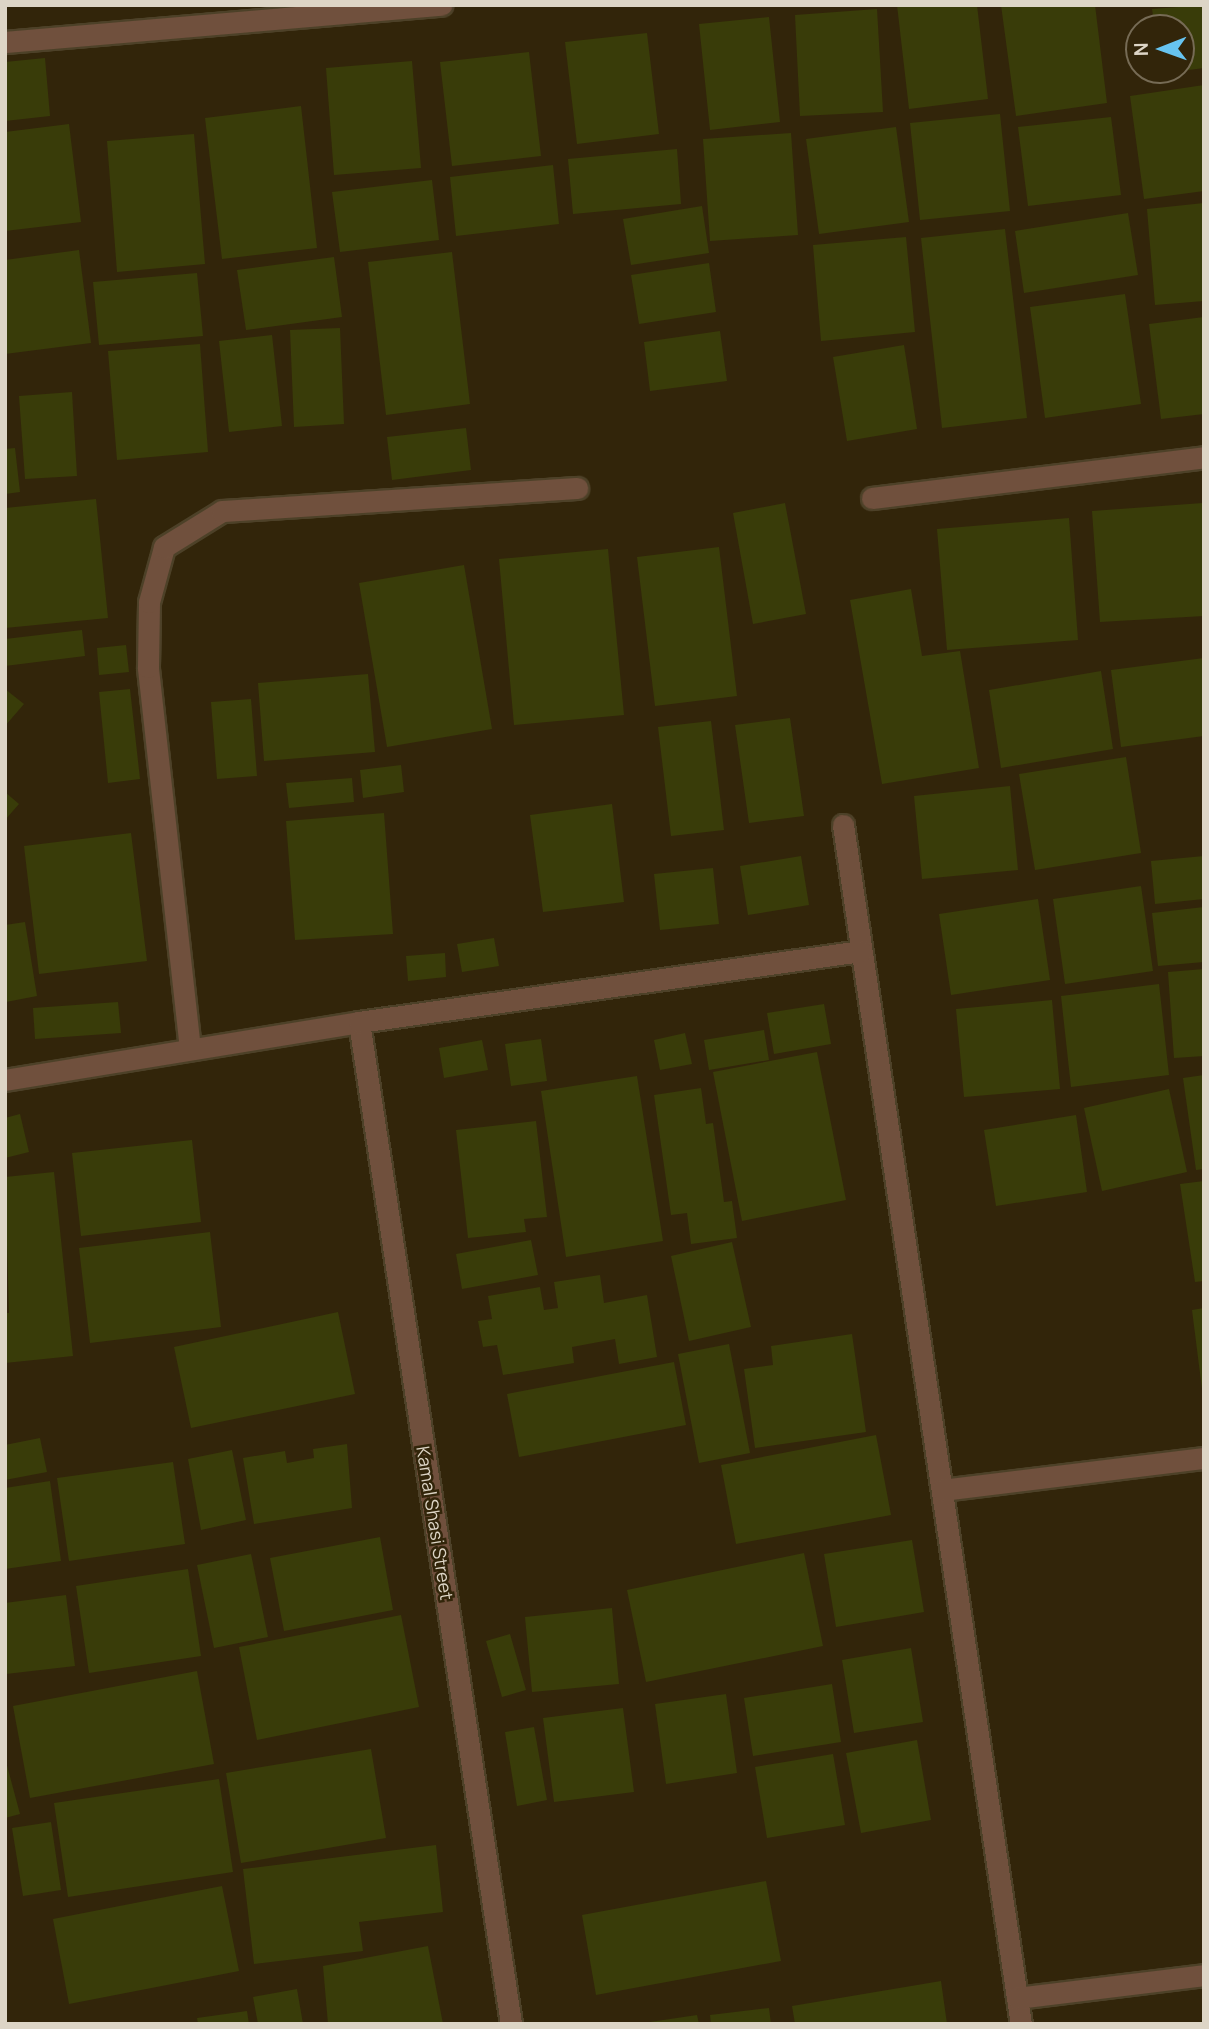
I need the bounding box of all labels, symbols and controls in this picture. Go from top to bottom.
north arrow [1125,14,1195,84]
text: N [1128,42,1154,56]
street label: Kamal Shasi Street [412,1444,458,1602]

